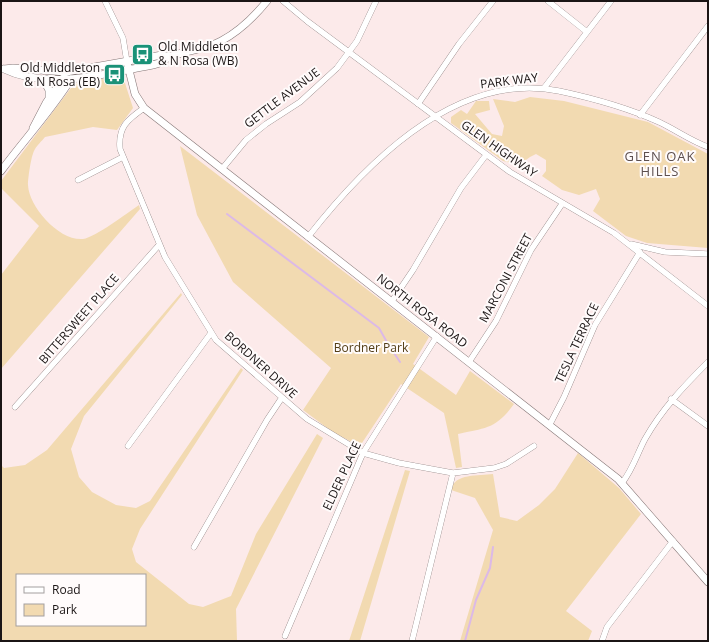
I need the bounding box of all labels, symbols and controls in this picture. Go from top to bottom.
place label: Old Middleton & N Rosa (WB) [158,38,239,69]
bus stop icon: Old Middleton & N Rosa (WB) [130,41,156,67]
place label: Old Middleton & N Rosa (EB) [20,59,100,90]
bus stop icon: Old Middleton & N Rosa (EB) [102,62,128,88]
street label: GETTLE AVENUE [240,64,323,132]
street label: PARK WAY [479,68,539,92]
street label: GLEN HIGHWAY [458,116,541,181]
district label: GLEN OAK HILLS [625,147,695,180]
street label: MARCONI STREET [475,230,536,325]
street label: BITTERSWEET PLACE [35,270,123,367]
street label: NORTH ROSA ROAD [373,270,471,352]
street label: TESLA TERRACE [551,300,603,386]
street label: BORDNER DRIVE [221,327,301,402]
park label: Bordner Park [334,339,409,356]
street label: ELDER PLACE [318,439,365,513]
legend [16,574,146,626]
text: Road [52,581,81,598]
text: Park [52,601,78,618]

